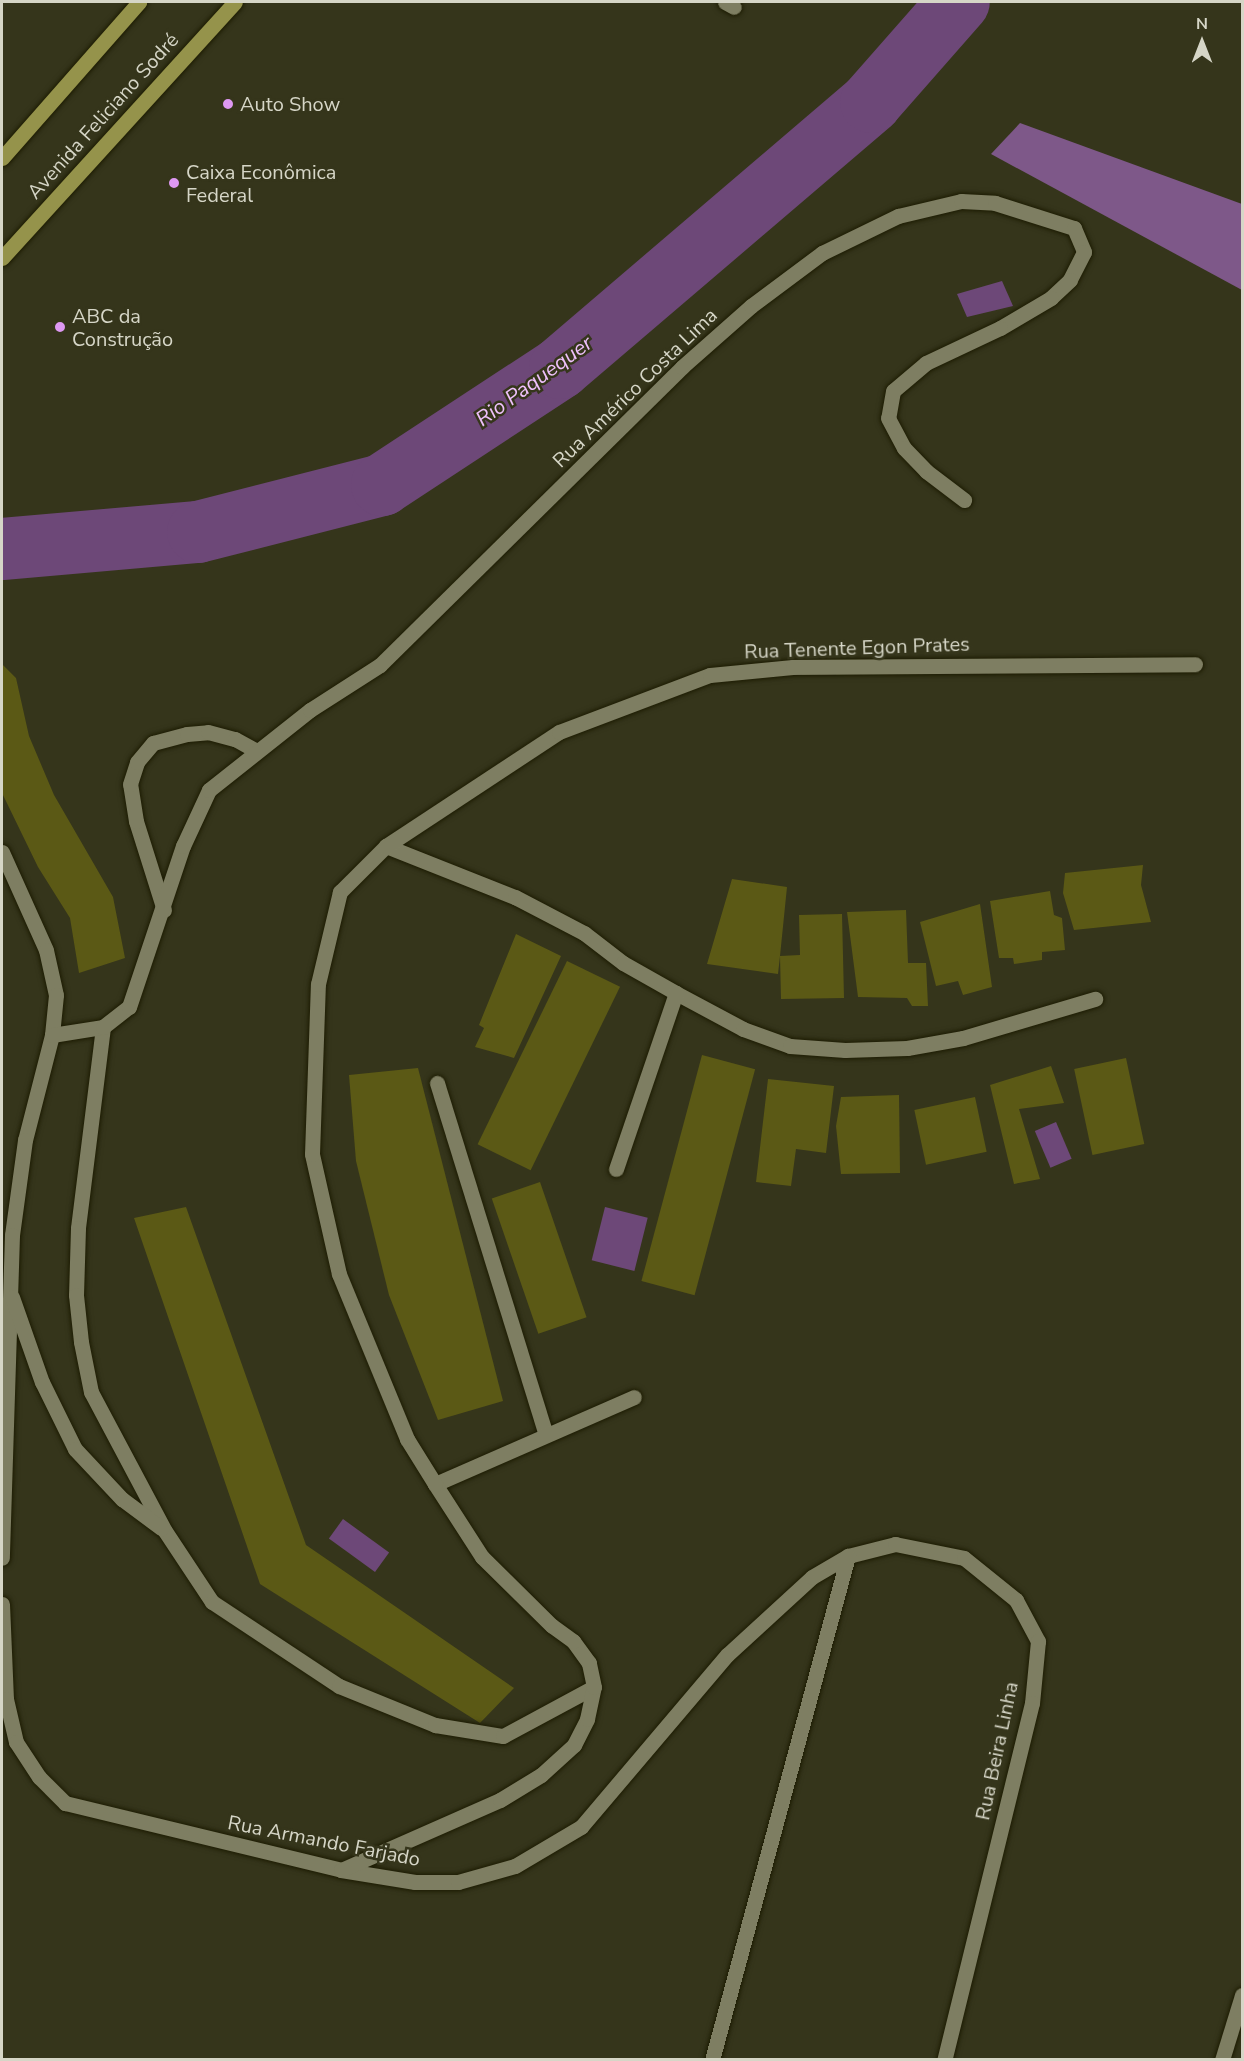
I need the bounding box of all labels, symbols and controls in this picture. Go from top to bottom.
north arrow [1172,12,1232,72]
text: N [1196,13,1208,35]
street label: Avenida Feliciano Sodré [22,28,184,204]
place label: Auto Show [240,92,340,116]
marker: Auto Show [221,97,235,111]
place label: Caixa Econômica Federal [186,160,336,207]
marker: Caixa Econômica Federal [167,176,181,190]
street label: Rua Américo Costa Lima [548,303,722,473]
place label: ABC da Construção [72,304,173,351]
marker: ABC da Construção [53,320,67,334]
water label: Rio Paquequer [471,330,597,432]
street label: Rua Tenente Egon Prates [744,632,970,664]
street label: Rua Beira Linha [971,1680,1023,1822]
street label: Rua Armando Farjado [226,1811,422,1871]

